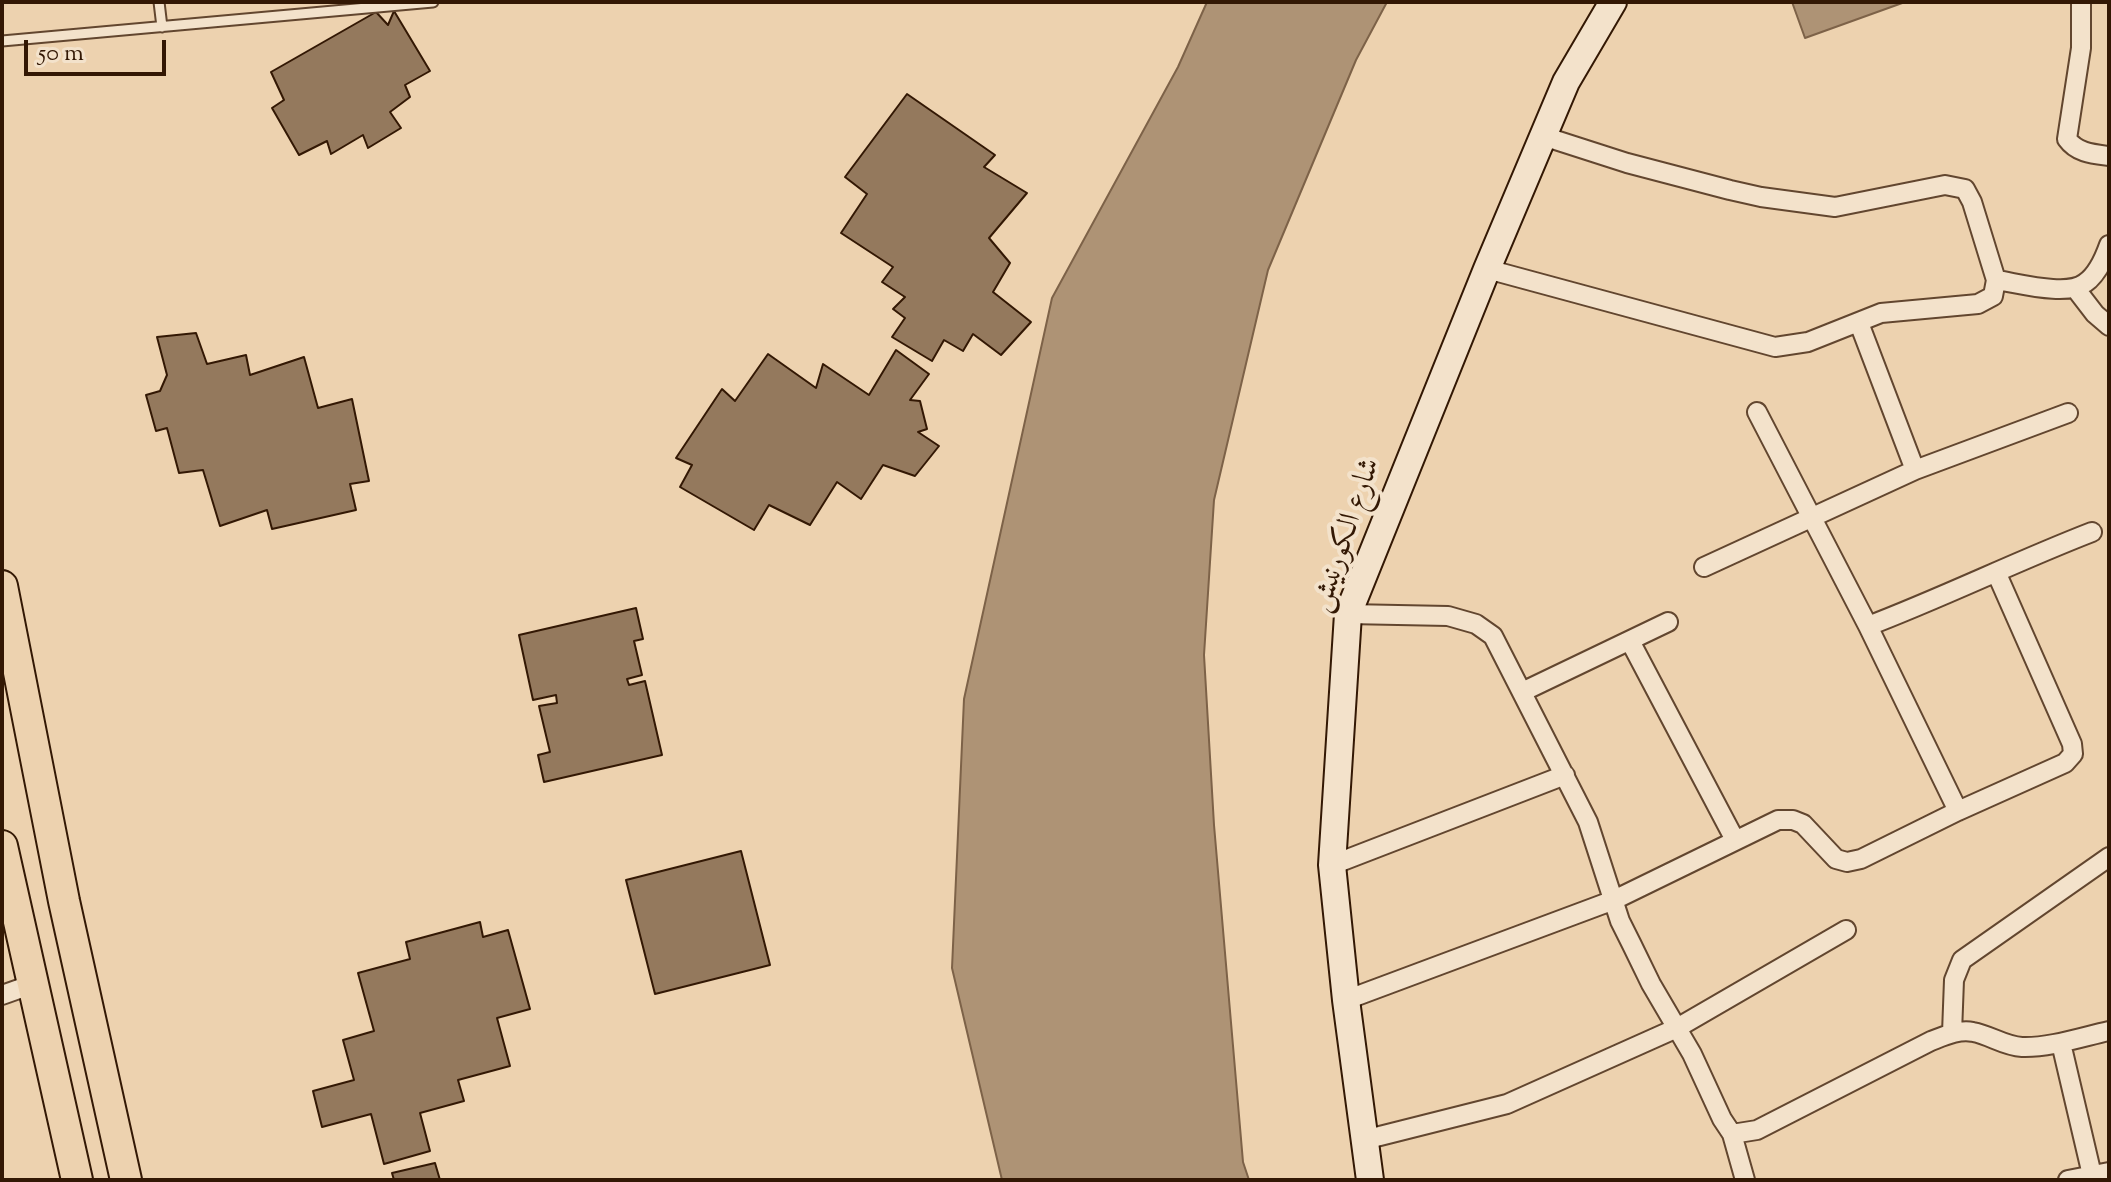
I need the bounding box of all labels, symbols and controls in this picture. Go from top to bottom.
scale bar [28,24,170,74]
text: 50 m [38,37,84,71]
street label: شارع الكورنيش [1305,454,1391,618]

